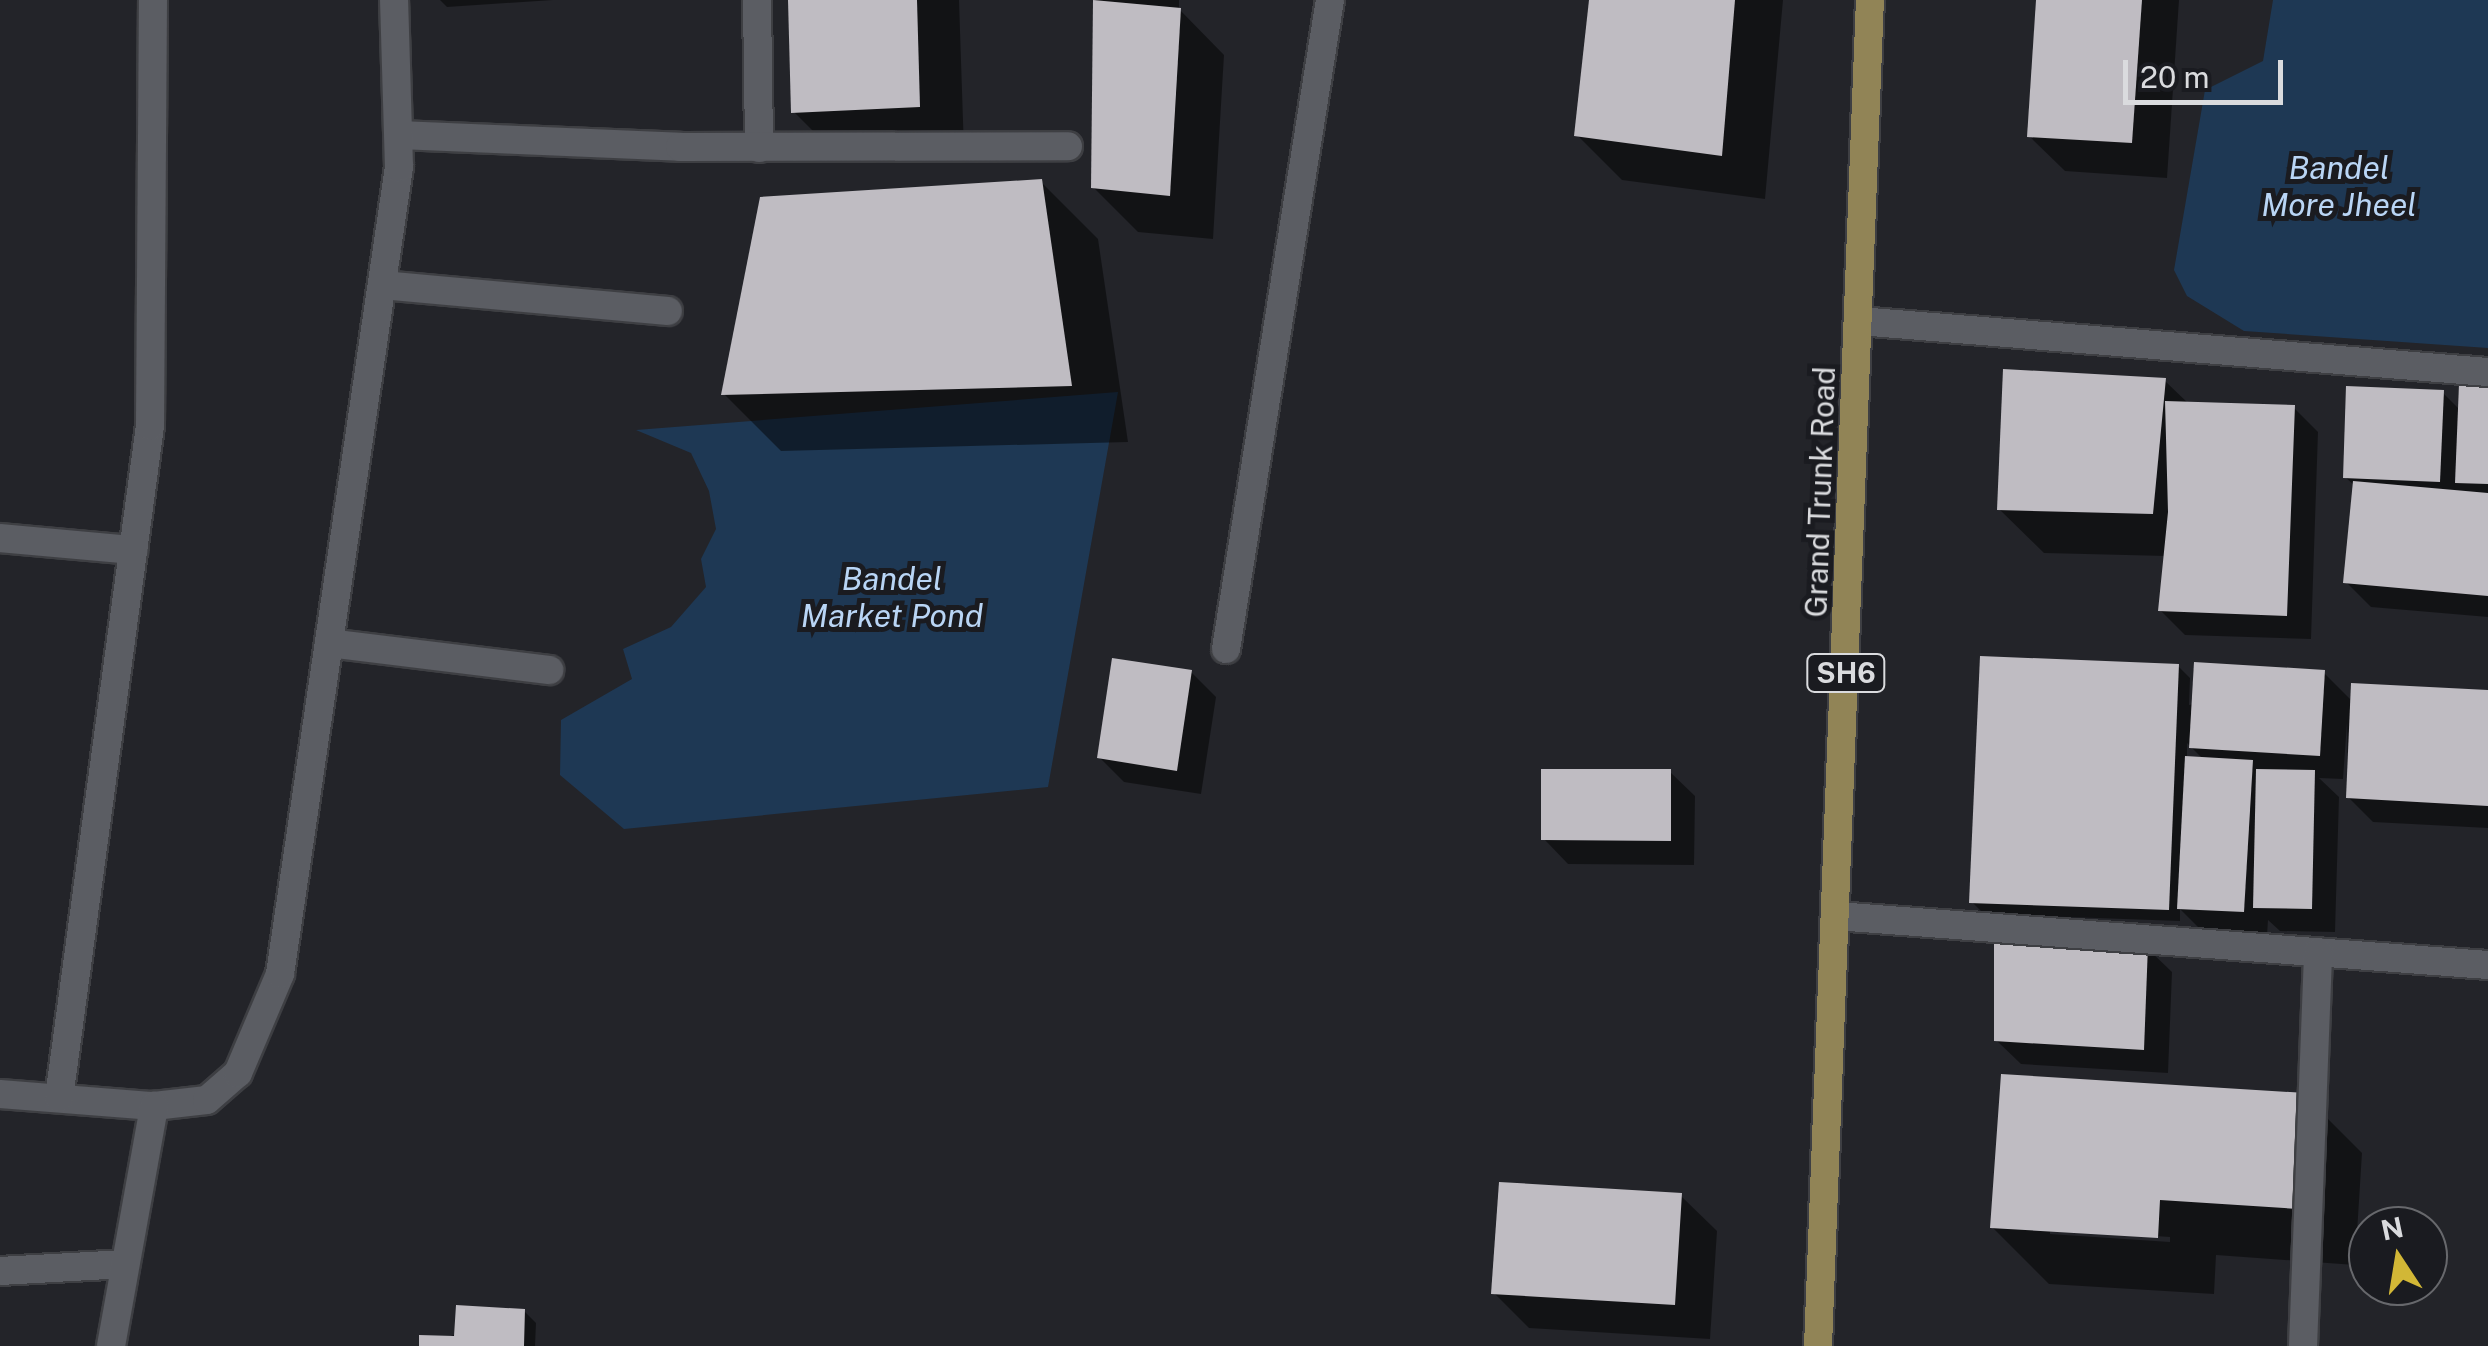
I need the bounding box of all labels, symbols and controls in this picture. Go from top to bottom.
scale bar [2128,40,2288,102]
text: 20 m [2140,59,2209,95]
water label: Bandel More Jheel [2261,150,2417,225]
street label: Grand Trunk Road [1798,366,1842,618]
water label: Bandel Market Pond [801,561,983,636]
road number: SH6 [1806,650,1886,696]
north arrow [2348,1206,2448,1306]
text: N [2378,1210,2406,1247]

